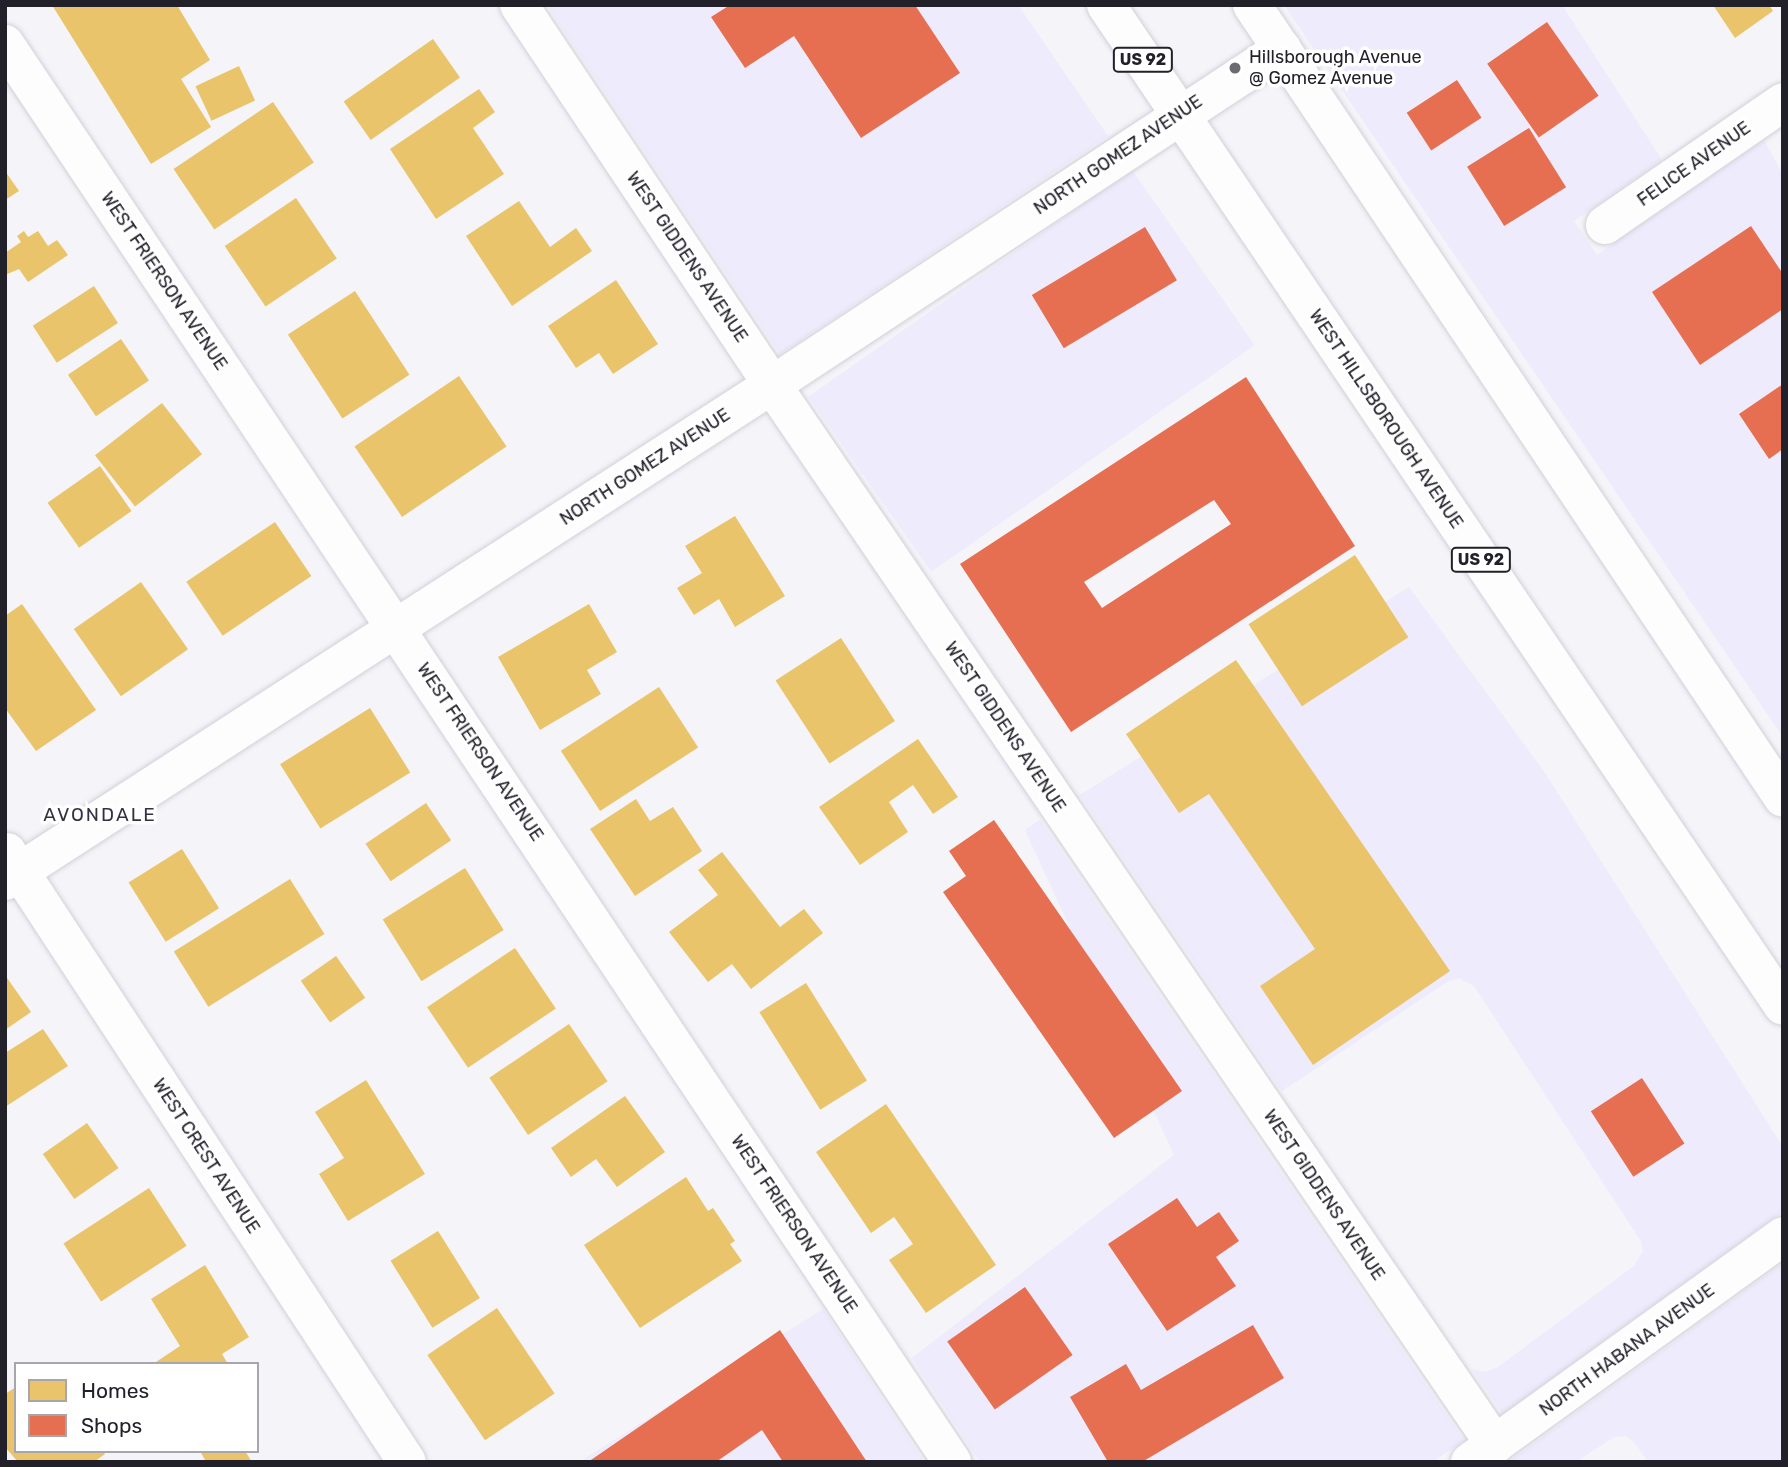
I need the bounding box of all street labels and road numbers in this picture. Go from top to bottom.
road number: US 92 [1112,48,1174,72]
street label: NORTH GOMEZ AVENUE [1030,90,1206,220]
street label: FELICE AVENUE [1633,117,1755,211]
street label: WEST GIDDENS AVENUE [622,167,752,347]
street label: WEST FRIERSON AVENUE [96,187,232,375]
street label: WEST HILLSBOROUGH AVENUE [1304,305,1468,533]
street label: NORTH GOMEZ AVENUE [556,404,734,530]
road number: US 92 [1450,548,1512,572]
street label: WEST GIDDENS AVENUE [940,637,1070,817]
street label: WEST FRIERSON AVENUE [412,658,548,846]
street label: WEST CREST AVENUE [147,1074,265,1238]
street label: WEST GIDDENS AVENUE [1259,1105,1389,1285]
street label: WEST FRIERSON AVENUE [726,1130,862,1318]
street label: NORTH HABANA AVENUE [1535,1279,1719,1421]

